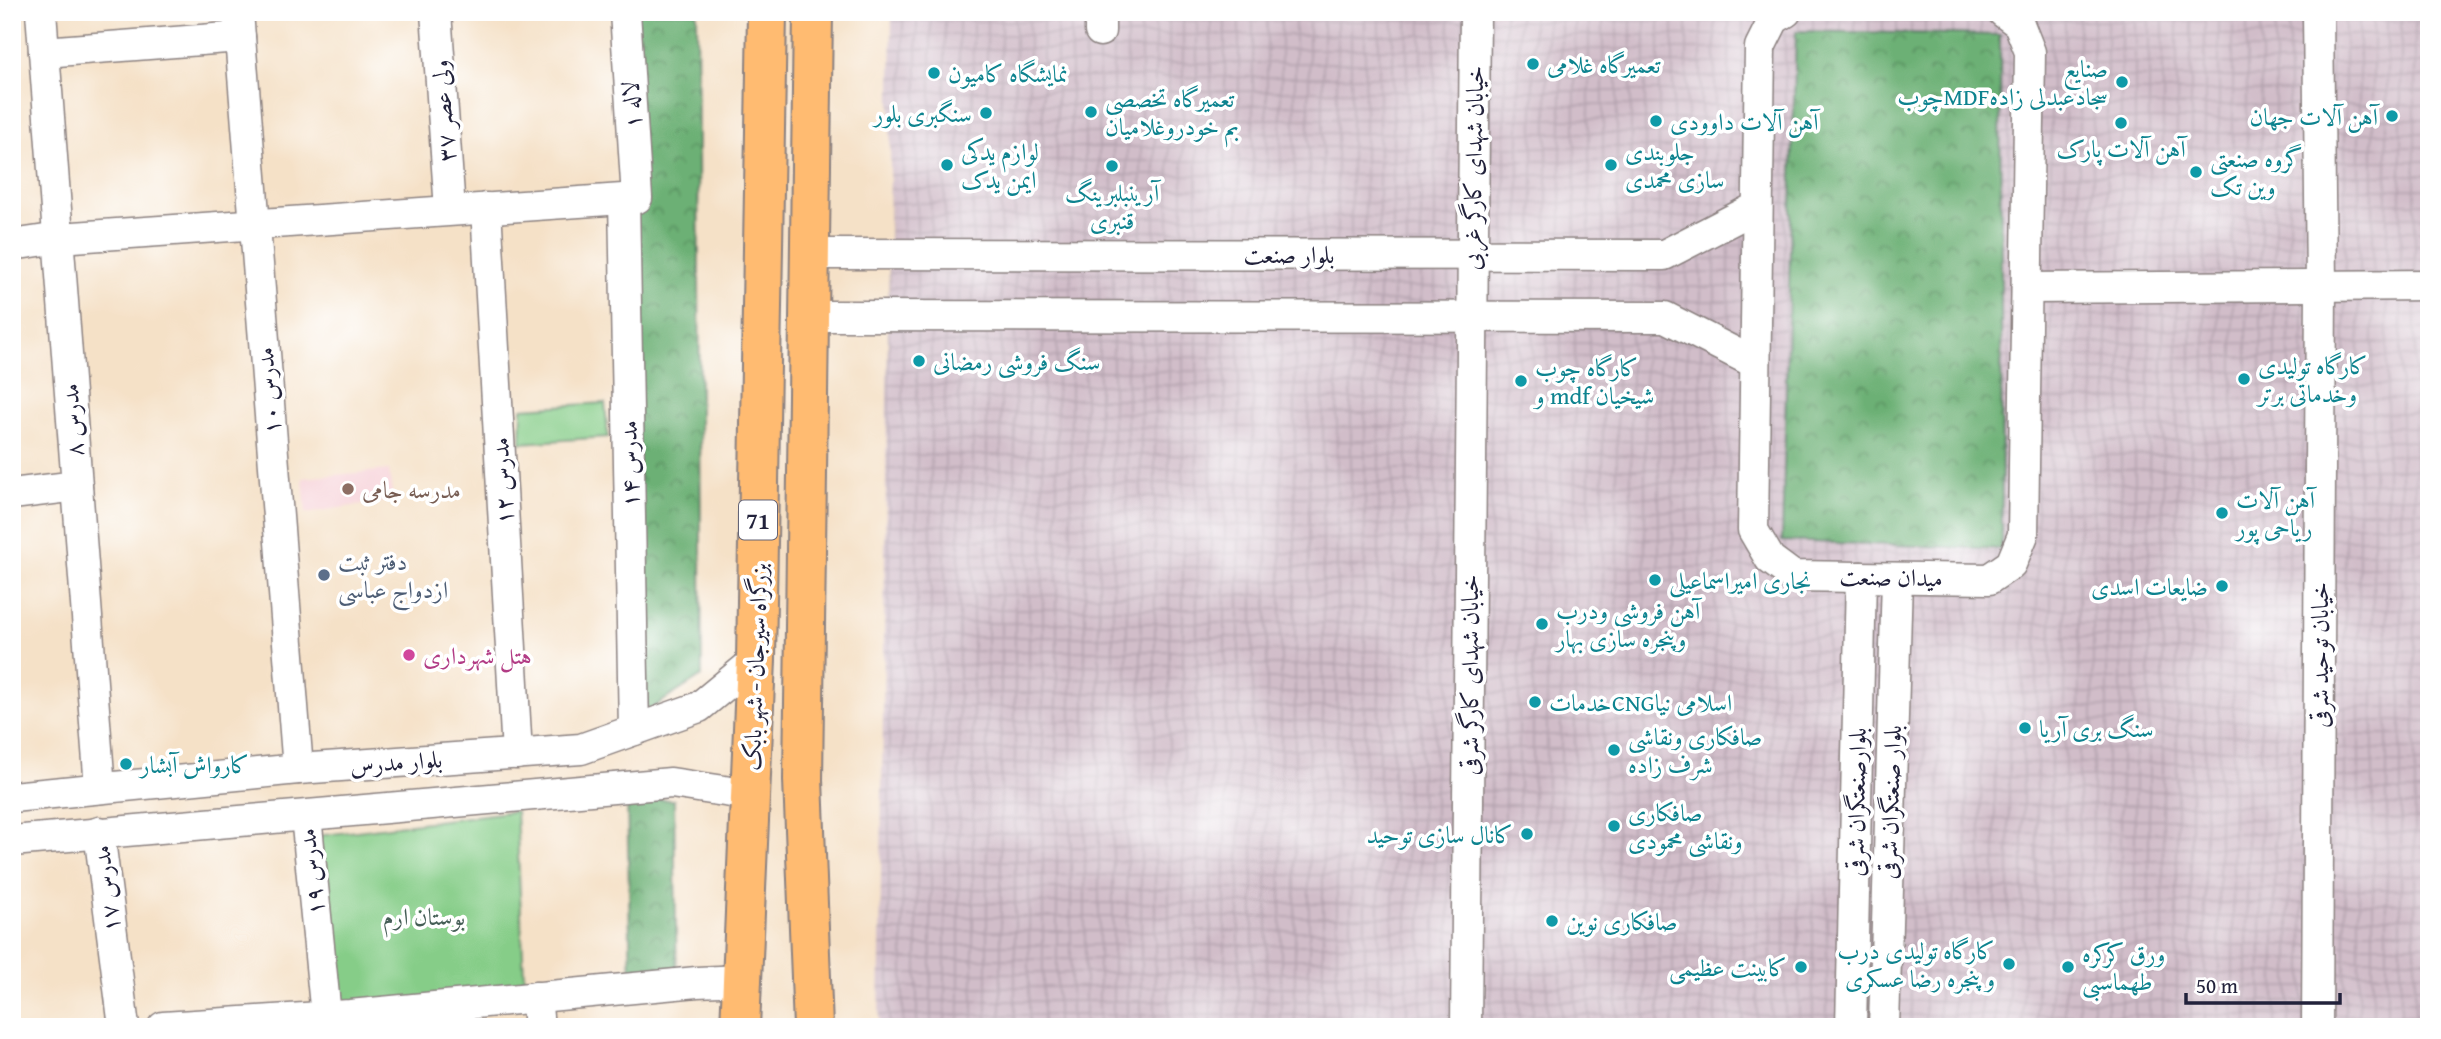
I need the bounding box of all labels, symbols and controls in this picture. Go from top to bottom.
place label: تعمیرگاه غلامی [1547,47,1661,82]
place label: صنایع چوبMDFسجادعبدلی زاده [1897,51,2108,114]
place label: نمایشگاه کامیون [948,56,1068,91]
marker: تعمیرگاه غلامی [1525,56,1541,72]
street label: ولی عصر ۳۷ [422,59,464,163]
marker: نمایشگاه کامیون [926,65,942,81]
street label: خیابان شهدای کارگر غربی [1454,65,1492,271]
marker: صنایع چوبMDFسجادعبدلی زاده [2114,74,2130,90]
street label: لاله ۱ [612,80,650,130]
place label: تعمیرگاه تخصصی بم خودروغلامیان [1105,81,1239,148]
place label: سنگبری بلور [872,96,972,131]
place label: آهن آلات جهان [2249,99,2381,134]
marker: تعمیرگاه تخصصی بم خودروغلامیان [1083,104,1099,120]
place label: آهن آلات داوودی [1670,104,1821,139]
marker: سنگبری بلور [978,105,994,121]
marker: آهن آلات جهان [2384,108,2400,124]
marker: آهن آلات داوودی [1648,113,1664,129]
marker: آهن آلات پارک [2113,115,2129,131]
place label: آهن آلات پارک [2056,131,2188,166]
place label: لوازم یدکی ایمن یدک [961,134,1039,197]
place label: جلوبندی سازی محمدی [1625,134,1725,197]
place label: گروه صنعتی وین تک [2210,141,2303,204]
marker: لوازم یدکی ایمن یدک [939,157,955,173]
marker: جلوبندی سازی محمدی [1603,157,1619,173]
marker: آرینبلبرینگ قنبری [1104,158,1120,174]
marker: گروه صنعتی وین تک [2188,164,2204,180]
place label: آرینبلبرینگ قنبری [1065,175,1162,238]
street label: بلوار صنعت [1244,237,1334,272]
place label: سنگ فروشی رمضانی [933,344,1100,379]
street label: مدرس ۱۰ [247,346,289,436]
place label: کارگاه تولیدی وخدماتی برتر [2255,348,2368,411]
place label: کارگاه چوب و mdf شیخیان [1532,350,1655,413]
marker: سنگ فروشی رمضانی [911,353,927,369]
marker: کارگاه تولیدی وخدماتی برتر [2236,371,2252,387]
marker: کارگاه چوب و mdf شیخیان [1513,373,1529,389]
street label: مدرس ۸ [52,382,92,458]
street label: مدرس ۱۴ [611,420,647,508]
street label: مدرس ۱۲ [482,436,522,526]
place label: مدرسه جامی [362,472,461,507]
marker: مدرسه جامی [340,481,356,497]
place label: آهن آلات ریاحی پور [2234,482,2318,545]
road number: 71 [739,500,777,540]
marker: آهن آلات ریاحی پور [2214,505,2230,521]
place label: دفتر ثبت ازدواج عباسی [338,544,448,611]
street label: میدان صنعت [1839,559,1943,595]
street label: بزرگراه سیرجان - شهر بابک [734,563,776,771]
place label: نجاری امیراسماعیلی [1669,563,1812,598]
marker: دفتر ثبت ازدواج عباسی [316,567,332,583]
place label: ضایعات اسدی [2091,569,2208,604]
marker: نجاری امیراسماعیلی [1647,572,1663,588]
street label: خیابان شهدای کارگر شرقی [1452,575,1487,775]
marker: ضایعات اسدی [2214,578,2230,594]
street label: خیابان توحید شرقی [2302,582,2337,728]
place label: آهن فروشی ودرب وپنجره سازی بهار [1554,593,1703,656]
marker: آهن فروشی ودرب وپنجره سازی بهار [1534,616,1550,632]
place label: هتل شهرداری [423,638,532,673]
marker: هتل شهرداری [401,647,417,663]
place label: خدماتCNGاسلامی نیا [1549,685,1732,720]
marker: خدماتCNGاسلامی نیا [1527,694,1543,710]
place label: سنگ بری آریا [2039,711,2154,746]
place label: صافکاری ونقاشی شرف زاده [1628,719,1762,782]
marker: سنگ بری آریا [2017,720,2033,736]
street label: بلوار صنعتگران شرقی [1870,724,1910,880]
street label: بلوارصنعتگران شرقی [1837,727,1875,877]
street label: بلوار مدرس [349,741,443,783]
marker: صافکاری ونقاشی شرف زاده [1606,742,1622,758]
place label: کارواش آبشار [138,747,249,782]
marker: کارواش آبشار [118,756,134,772]
place label: صافکاری ونقاشی محمودی [1628,795,1743,858]
place label: کانال سازی توحید [1367,817,1513,852]
marker: صافکاری ونقاشی محمودی [1606,818,1622,834]
marker: کانال سازی توحید [1519,826,1535,842]
street label: مدرس ۱۹ [289,827,333,917]
street label: مدرس ۱۷ [83,843,129,935]
park label: بوستان ارم [383,899,465,938]
place label: صافکاری نوین [1566,904,1678,939]
marker: صافکاری نوین [1544,913,1560,929]
place label: کارگاه تولیدی درب و پنجره رضا عسکری [1837,933,1995,996]
place label: ورق کرکره طهماسبی [2082,936,2165,1002]
place label: کابینت عظیمی [1669,950,1787,985]
marker: کارگاه تولیدی درب و پنجره رضا عسکری [2001,956,2017,972]
marker: کابینت عظیمی [1793,959,1809,975]
marker: ورق کرکره طهماسبی [2060,959,2076,975]
scale bar [2186,962,2340,1006]
text: 50 m [2196,970,2238,1001]

